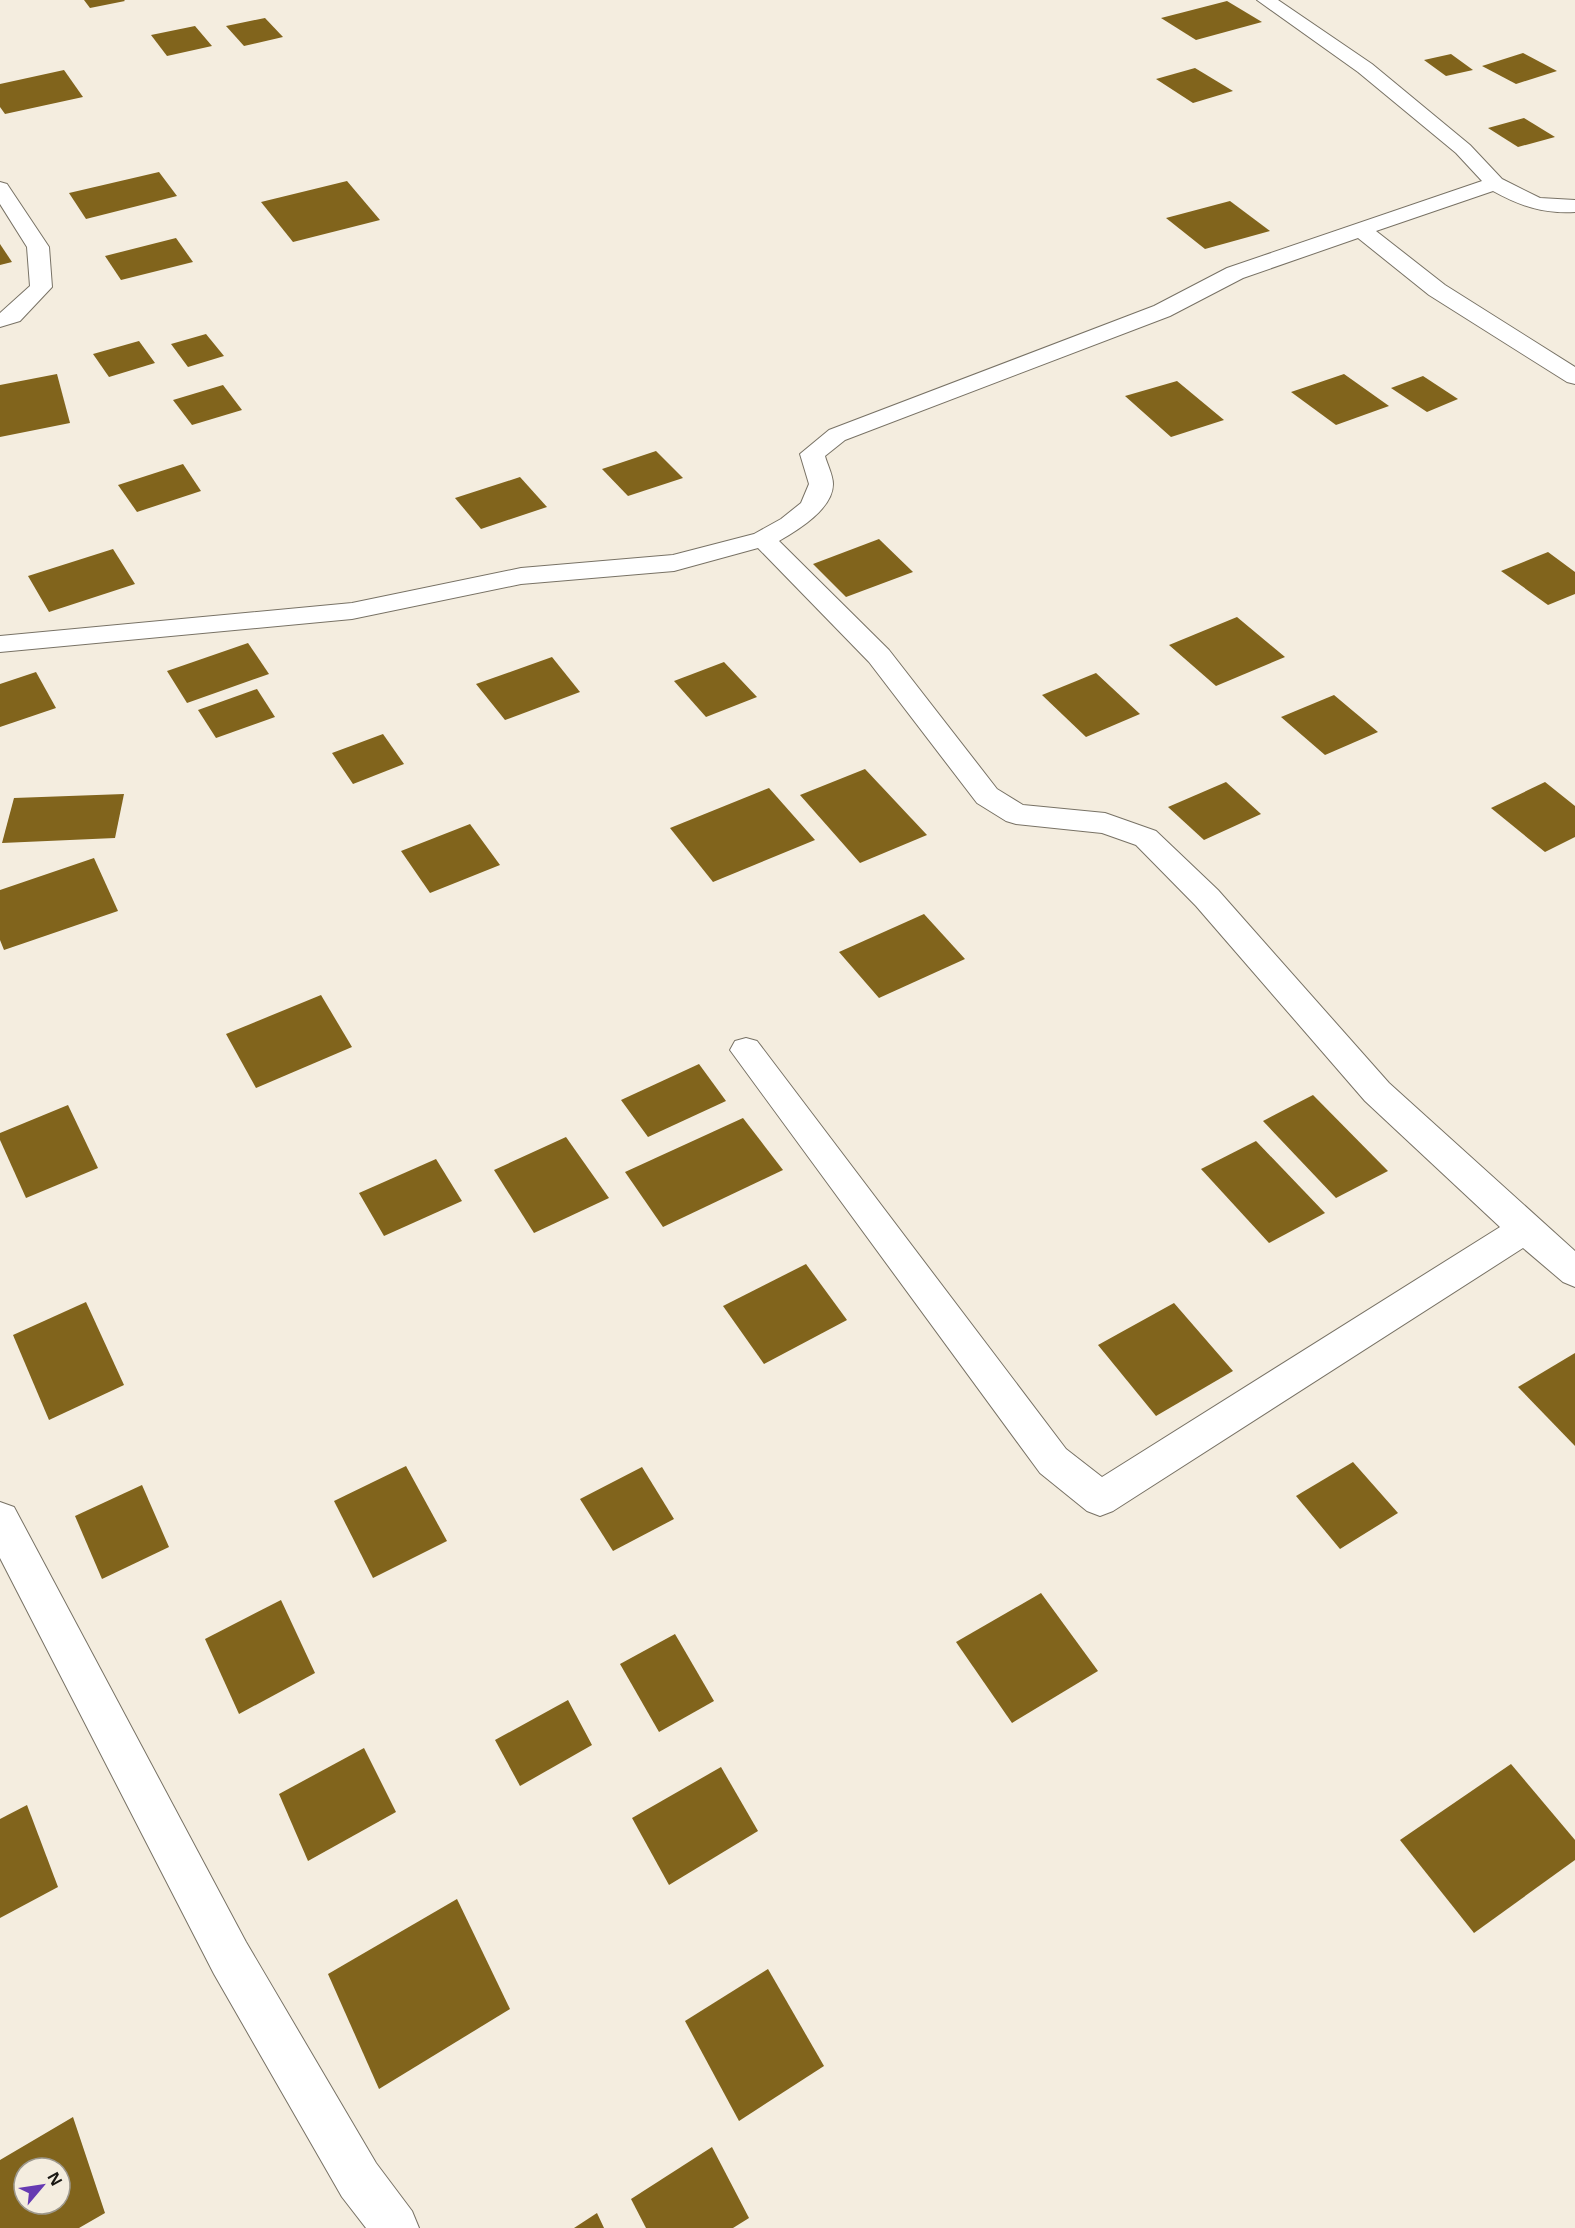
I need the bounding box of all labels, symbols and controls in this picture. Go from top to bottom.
north arrow [12,2156,72,2216]
text: N [42,2168,68,2190]

